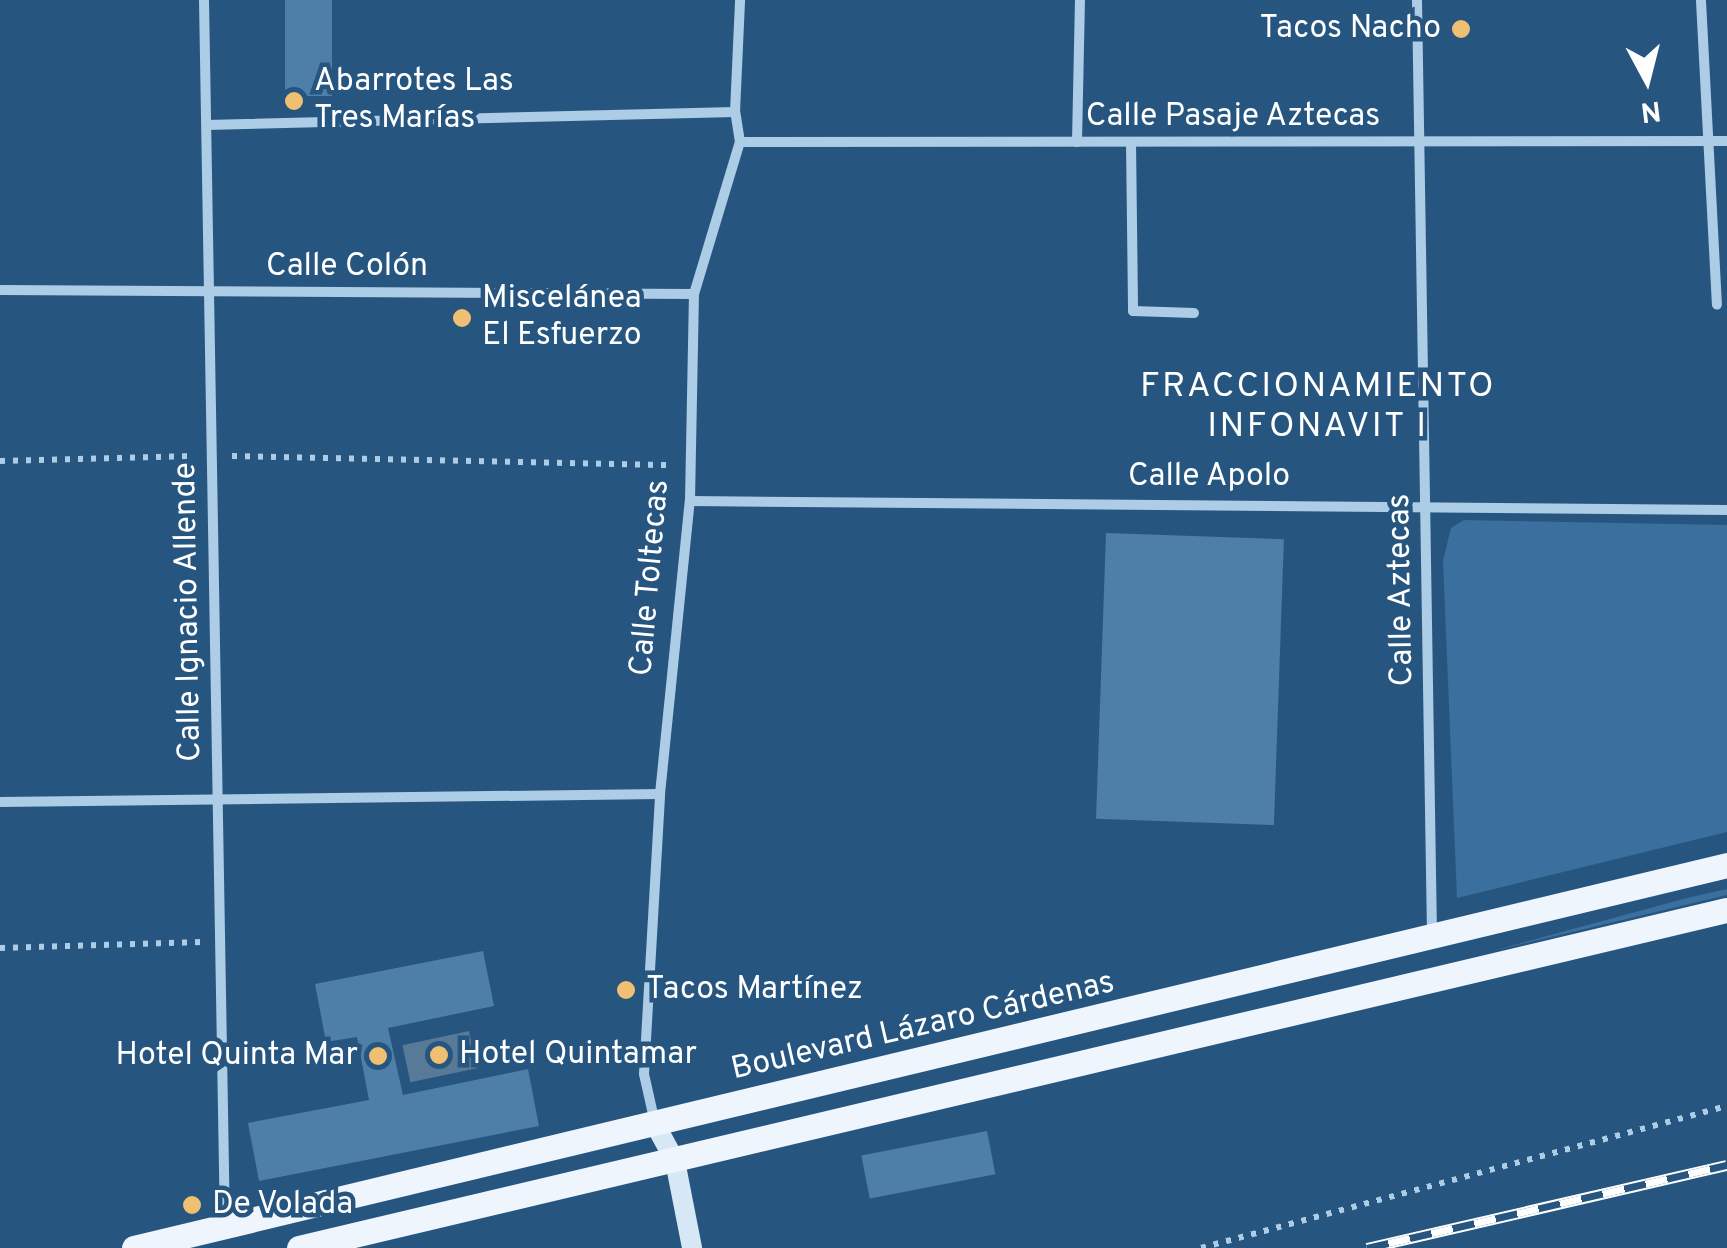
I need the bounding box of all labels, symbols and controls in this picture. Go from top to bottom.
place label: Tacos Nacho [1259,10,1441,48]
marker: Tacos Nacho [1450,18,1472,40]
north arrow [1597,30,1697,130]
place label: Abarrotes Las Tres Marías [314,64,514,139]
marker: Abarrotes Las Tres Marías [283,90,305,112]
text: N [1638,91,1663,129]
street label: Calle Pasaje Aztecas [1085,98,1381,136]
street label: Calle Colón [266,248,428,286]
place label: Miscelánea El Esfuerzo [482,281,642,356]
marker: Miscelánea El Esfuerzo [451,307,473,329]
district label: FRACCIONAMIENTO INFONAVIT I [1140,366,1496,448]
street label: Calle Apolo [1127,458,1291,496]
street label: Calle Ignacio Allende [167,461,211,763]
street label: Calle Toltecas [623,478,679,678]
street label: Calle Aztecas [1381,493,1423,687]
street label: Boulevard Lázaro Cárdenas [728,964,1118,1090]
place label: Tacos Martínez [646,971,863,1009]
marker: Tacos Martínez [615,979,637,1001]
place label: Hotel Quintamar [459,1036,697,1074]
place label: Hotel Quinta Mar [115,1037,358,1075]
marker: Hotel Quintamar [428,1044,450,1066]
marker: Hotel Quinta Mar [367,1045,389,1067]
place label: De Volada [212,1186,354,1224]
marker: De Volada [181,1194,203,1216]

